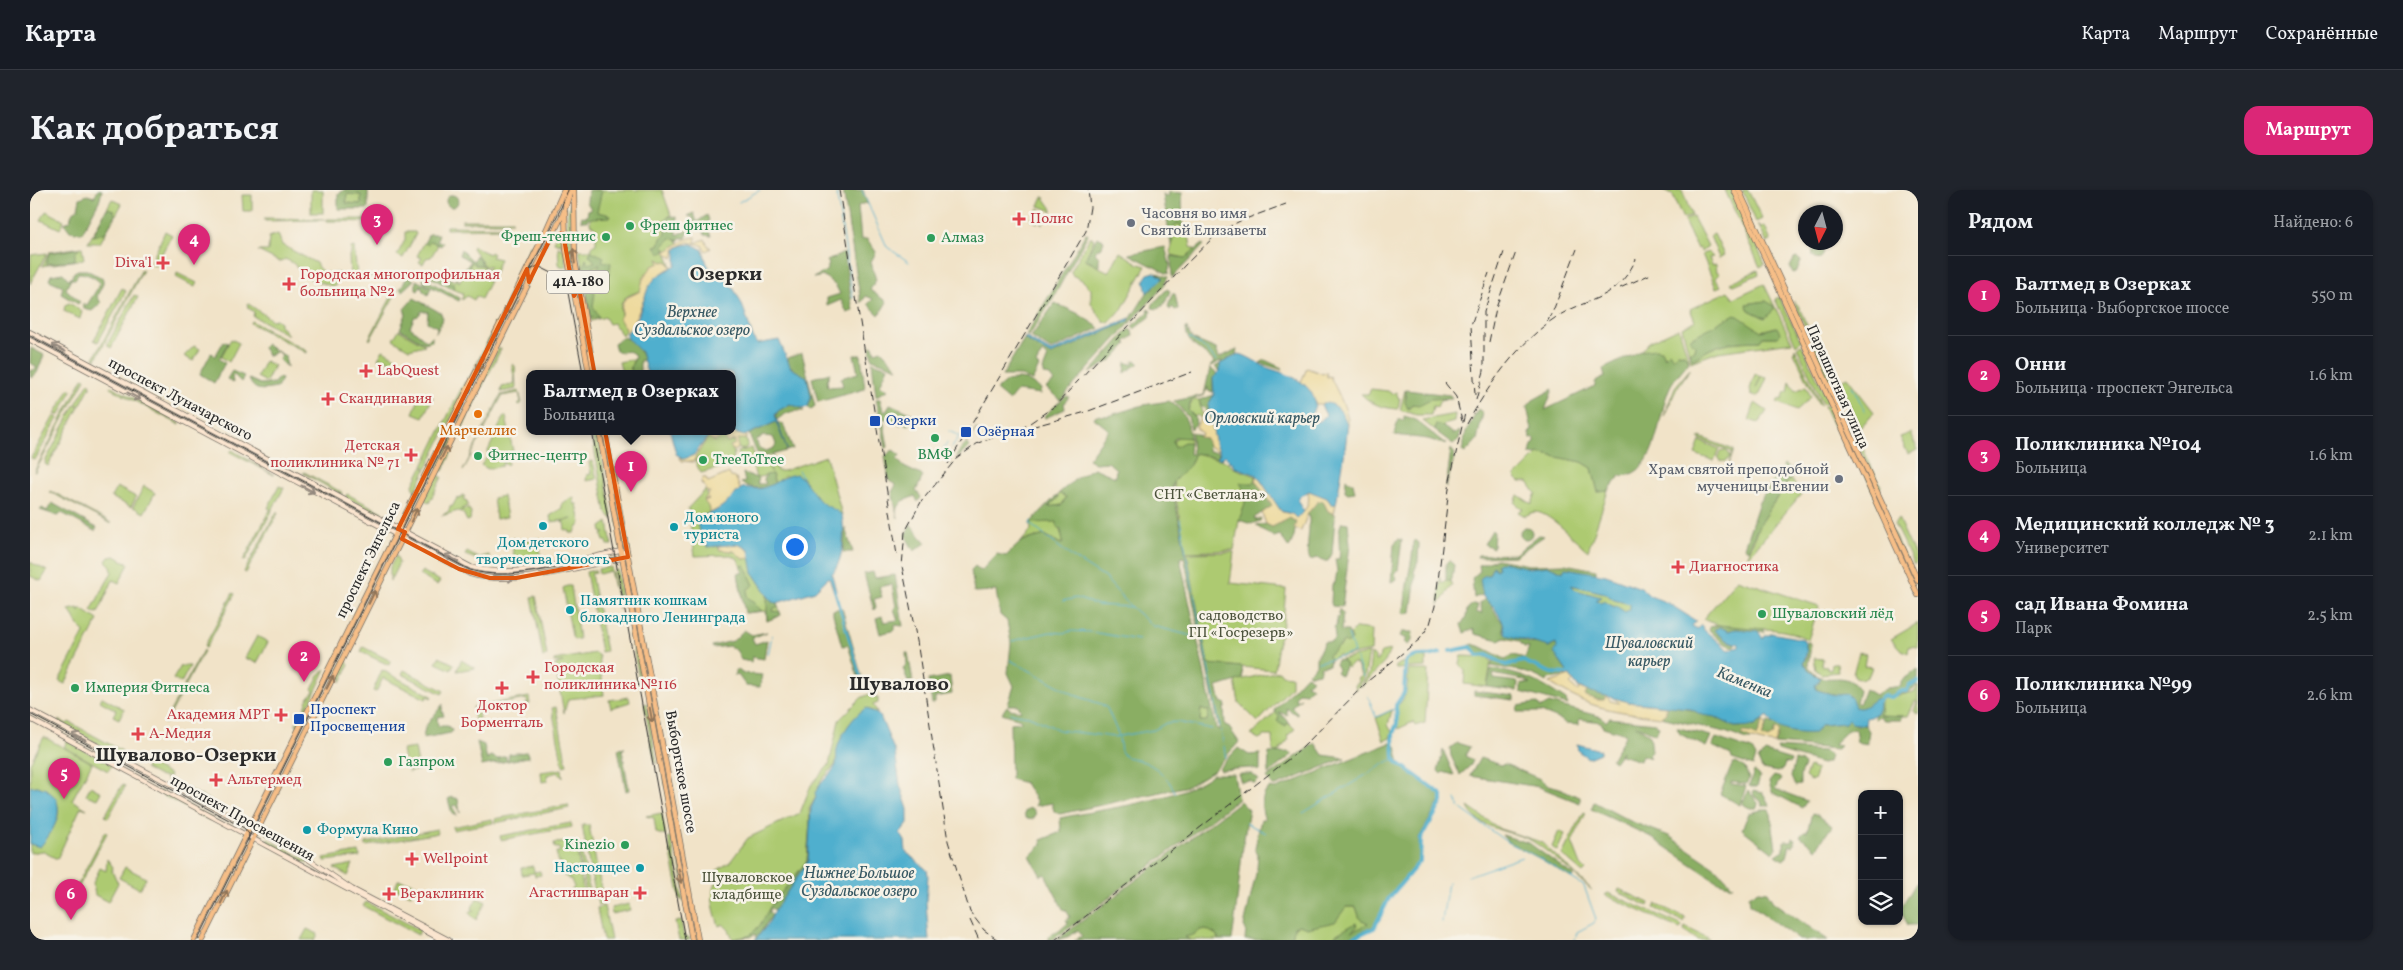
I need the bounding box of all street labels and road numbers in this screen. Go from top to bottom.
road number: 41А-180 [547,270,609,294]
street label: Парашютная улица [1800,321,1874,453]
street label: проспект Луначарского [104,353,256,447]
street label: проспект Энгельса [332,498,406,622]
street label: Выборгское шоссе [659,709,701,835]
street label: проспект Просвещения [166,771,318,867]

